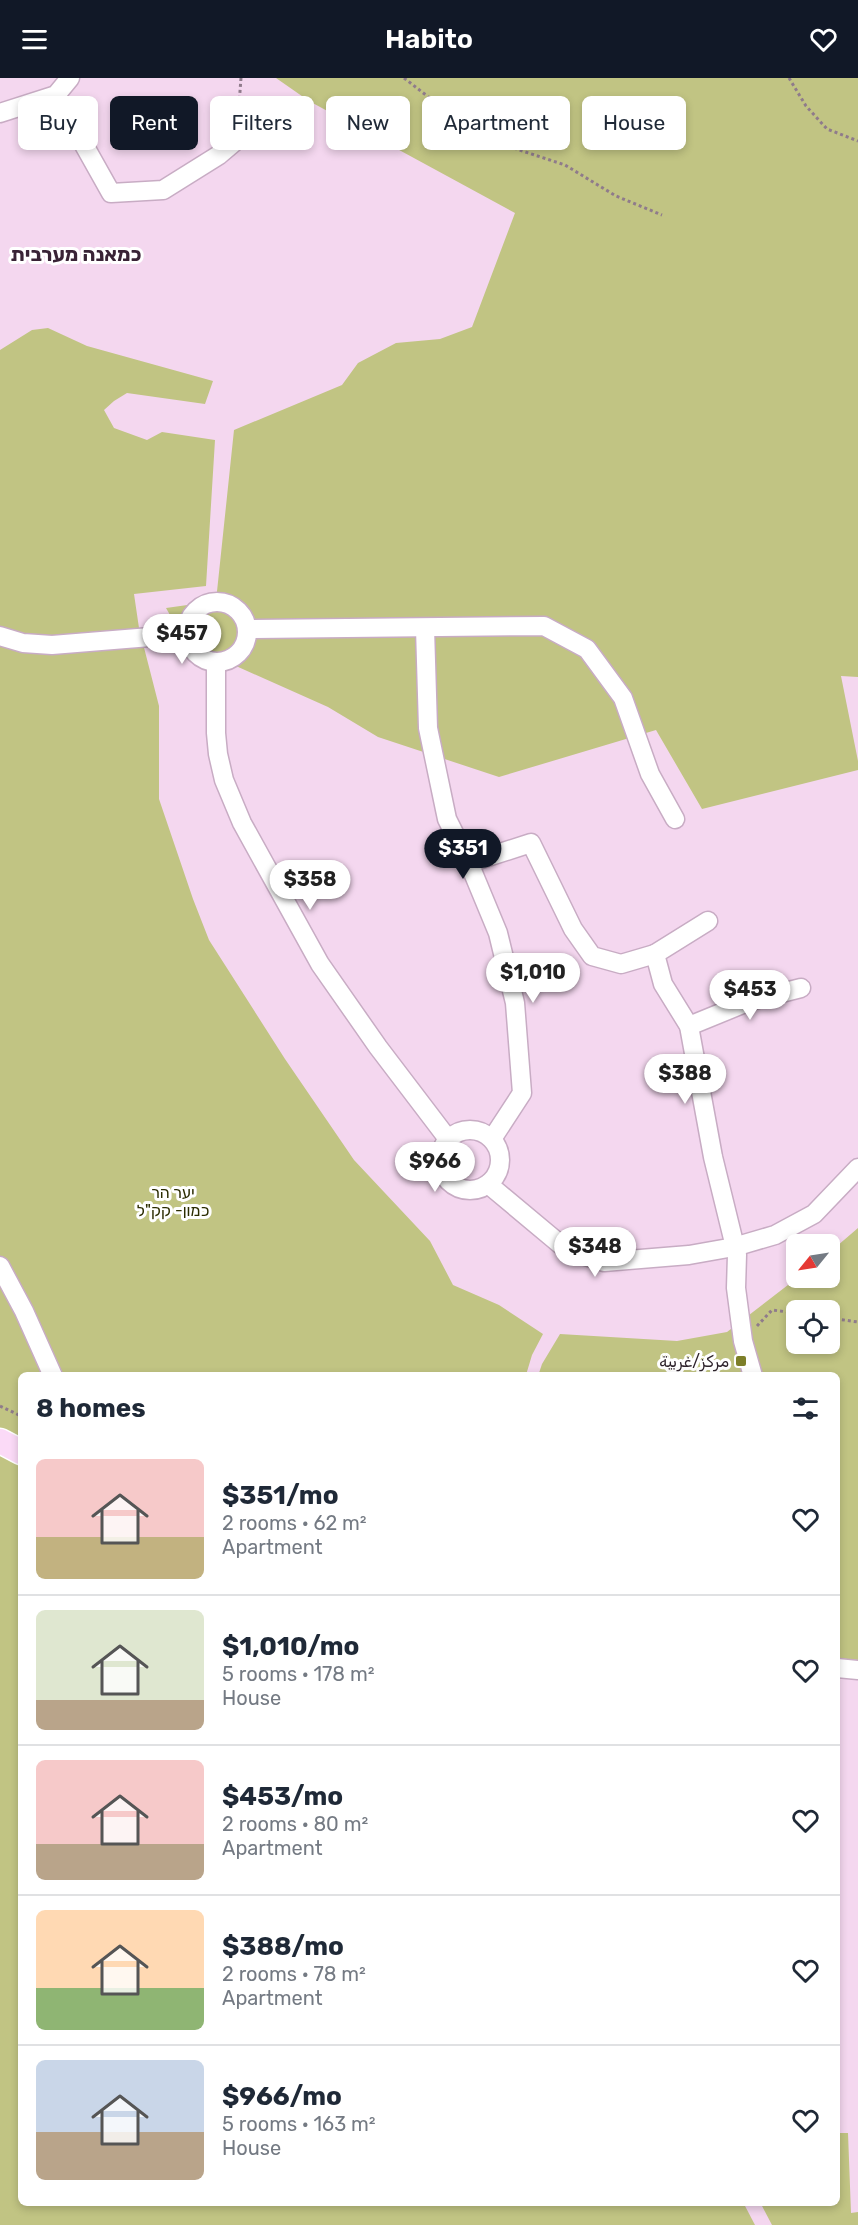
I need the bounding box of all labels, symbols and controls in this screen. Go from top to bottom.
icon: menu [18,23,51,56]
text: Habito [385,23,473,55]
icon: heart [807,23,840,56]
chip: Buy [18,96,98,150]
chip: Rent [110,96,198,150]
chip: Filters [210,96,314,150]
chip: New [326,96,410,150]
chip: Apartment [422,96,570,150]
chip: House [582,96,686,150]
district label: כמאנה מערבית [11,242,141,266]
pin: $457 [146,614,218,665]
text: $457 [156,621,208,645]
pin: $351 [427,829,499,880]
text: $351 [438,836,488,860]
pin: $358 [274,860,346,911]
text: $358 [284,867,337,891]
pin: $1,010 [484,953,582,1004]
text: $1,010 [500,960,566,984]
pin: $453 [714,970,786,1021]
text: $453 [723,977,777,1001]
pin: $388 [649,1054,721,1105]
text: $388 [658,1061,712,1085]
pin: $966 [399,1142,471,1193]
text: $966 [409,1149,461,1173]
park label: יער הר כמון- קק"ל [137,1183,209,1220]
pin: $348 [559,1227,631,1278]
text: $348 [568,1234,622,1258]
north arrow [786,1234,840,1288]
map controls [786,1234,840,1354]
button: locate [786,1300,840,1354]
place label: مركز/غربية [659,1352,729,1372]
marker: مركز/غربية [734,1354,748,1368]
icon: filters [789,1392,822,1425]
text: 8 homes [36,1393,146,1424]
text: $351/mo [222,1480,339,1511]
icon: home [84,1483,156,1555]
icon: heart [789,1503,822,1536]
text: 2 rooms · 62 m² [222,1511,367,1535]
text: Apartment [222,1535,323,1559]
text: $1,010/mo [222,1631,359,1662]
icon: home [84,1634,156,1706]
icon: heart [789,1654,822,1687]
text: 5 rooms · 178 m² [222,1662,375,1686]
text: House [222,1686,281,1710]
text: $453/mo [222,1781,343,1812]
icon: home [84,1784,156,1856]
icon: heart [789,1804,822,1837]
text: 2 rooms · 80 m² [222,1812,368,1836]
text: Apartment [222,1836,323,1860]
text: $388/mo [222,1931,344,1962]
icon: home [84,1934,156,2006]
icon: heart [789,1954,822,1987]
text: 2 rooms · 78 m² [222,1962,366,1986]
text: Apartment [222,1986,323,2010]
text: $966/mo [222,2081,342,2112]
icon: home [84,2084,156,2156]
icon: heart [789,2104,822,2137]
text: 5 rooms · 163 m² [222,2112,376,2136]
text: House [222,2136,281,2160]

